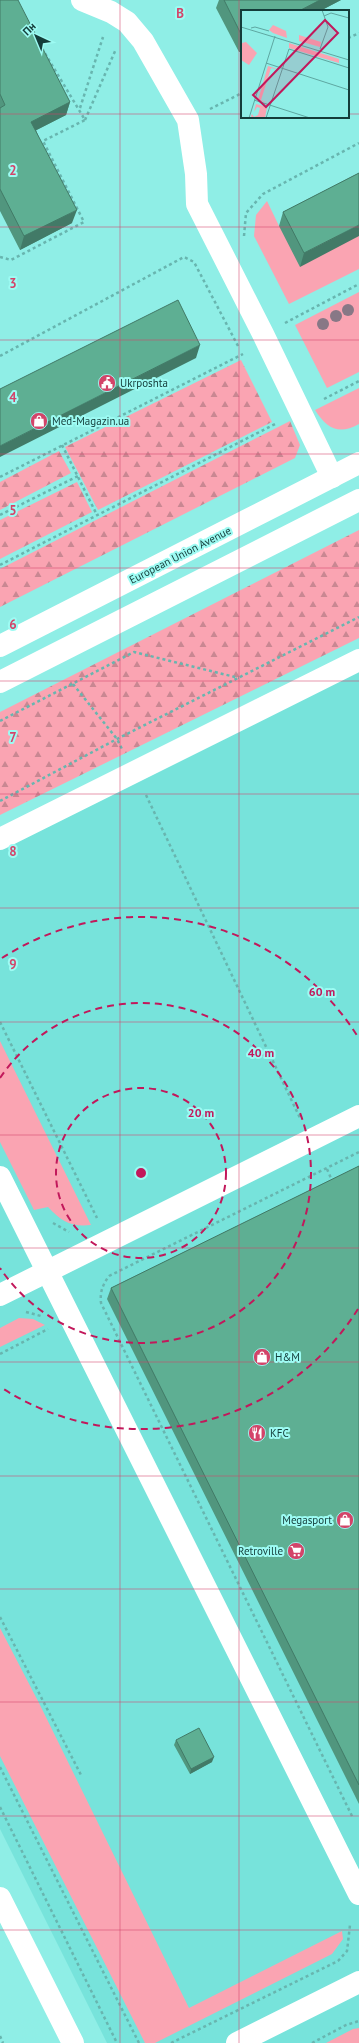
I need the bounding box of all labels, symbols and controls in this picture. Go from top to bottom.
text: B [176,5,184,22]
inset map [241,10,349,118]
north arrow [16,16,56,56]
text: Пн [20,19,39,38]
text: 2 [9,162,17,179]
text: 3 [9,275,17,292]
public building icon: Ukrposhta [97,373,117,393]
place label: Ukrposhta [120,376,168,390]
text: 4 [9,389,17,406]
shop icon: Med-Magazin.ua [29,411,49,431]
place label: Med-Magazin.ua [52,414,129,428]
text: 5 [9,502,17,519]
street label: European Union Avenue [127,523,234,587]
text: 6 [9,616,17,633]
text: 7 [9,729,17,746]
text: 8 [9,843,17,860]
text: 9 [9,956,17,973]
text: 60 m [309,984,335,999]
text: 40 m [248,1045,274,1060]
text: 20 m [188,1105,214,1120]
centre of rings [134,1166,148,1180]
shop icon: H&M [252,1347,272,1367]
place label: H&M [275,1350,300,1364]
restaurant icon: KFC [247,1423,267,1443]
place label: KFC [270,1426,289,1440]
shop icon: Megasport [335,1510,355,1530]
place label: Megasport [282,1513,332,1527]
supermarket icon: Retroville [286,1541,306,1561]
place label: Retroville [238,1544,283,1558]

